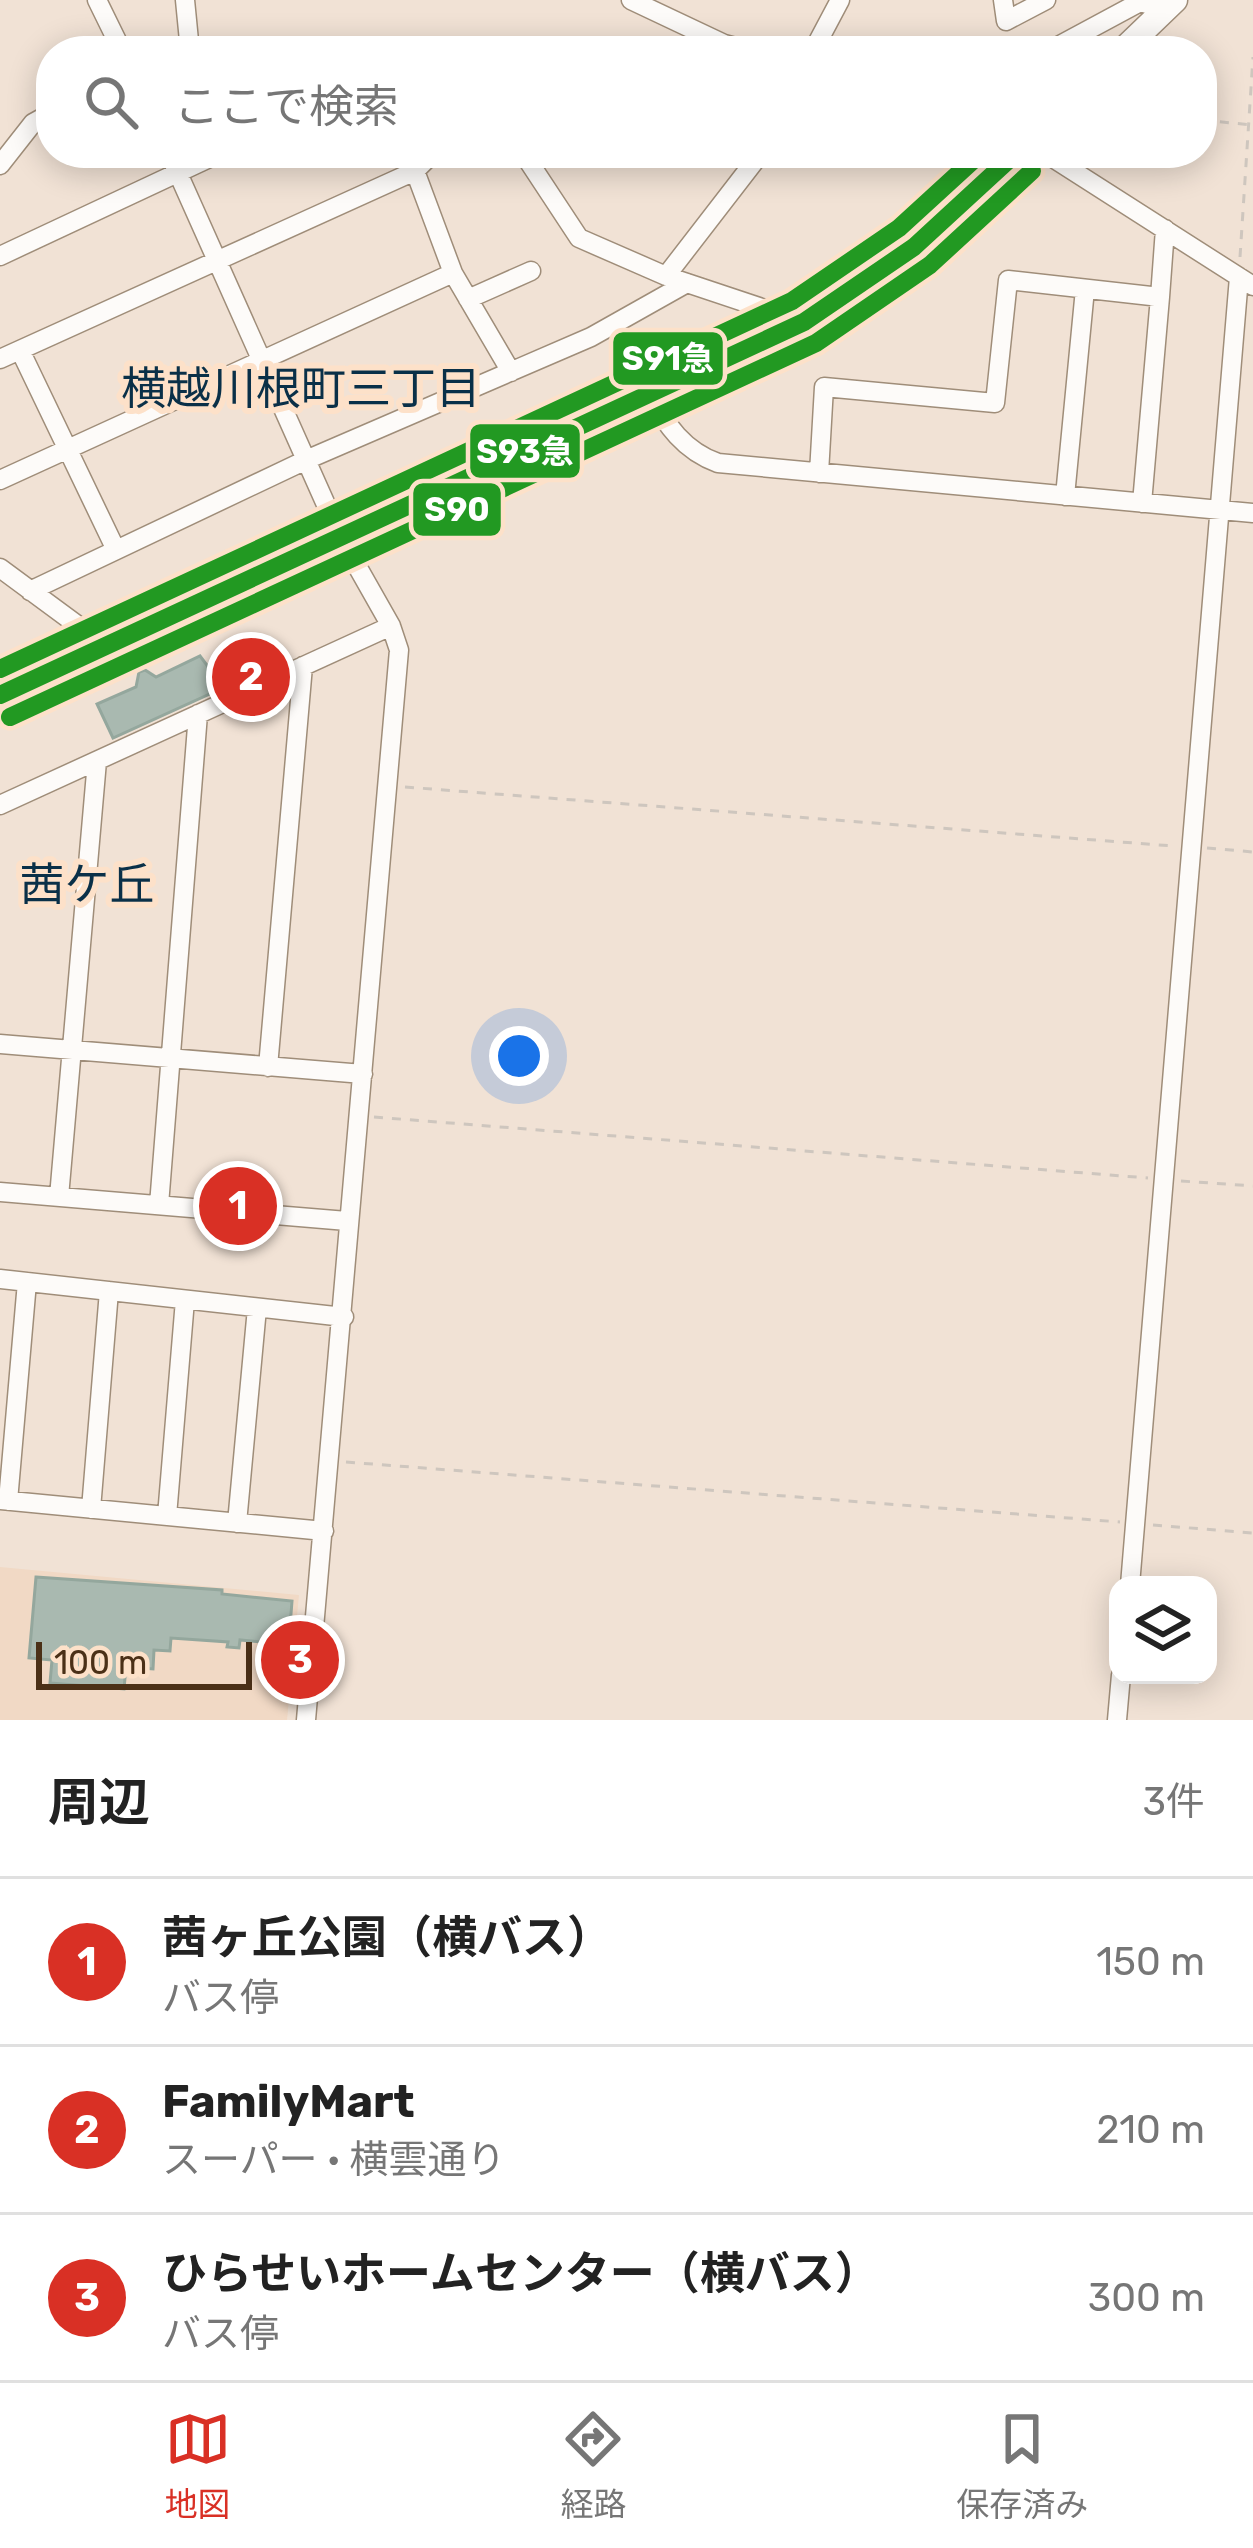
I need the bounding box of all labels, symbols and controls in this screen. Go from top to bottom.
search box [36,36,1217,168]
icon: search [78,69,144,135]
text: ここで検索 [174,80,399,133]
line badge: S91急 [611,330,725,387]
text: S91急 [622,339,714,378]
district label: 横越川根町三丁目 [121,362,481,415]
line badge: S93急 [468,422,582,480]
text: S93急 [476,432,574,471]
line badge: S90 [411,481,503,538]
text: S90 [424,490,490,529]
pin: 2 [212,632,290,722]
district label: 茜ケ丘 [19,858,155,911]
your location [489,1026,549,1086]
pin: 1 [199,1161,277,1251]
map controls [1109,1576,1217,1684]
button: layers [1109,1576,1217,1684]
pin: 3 [261,1615,339,1705]
scale bar [36,1636,252,1689]
text: 100 m [54,1643,147,1682]
text: 周辺 [48,1772,150,1833]
text: 3件 [1143,1779,1205,1825]
text: 茜ヶ丘公園（横バス） [162,1911,612,1964]
text: 1 [77,1939,97,1985]
text: 150 m [1096,1939,1205,1985]
text: バス停 [162,1975,279,2021]
text: FamilyMart [162,2075,415,2128]
text: 2 [74,2107,100,2153]
text: 210 m [1096,2107,1205,2153]
text: スーパー · 横雲通り [162,2137,506,2183]
text: ひらせいホームセンター（横バス） [162,2247,880,2300]
text: 3 [74,2275,100,2321]
text: 300 m [1088,2275,1205,2321]
text: バス停 [162,2311,279,2357]
tab: 地図 [165,2406,231,2526]
tab: 経路 [560,2406,626,2526]
tab: 保存済み [956,2406,1088,2526]

